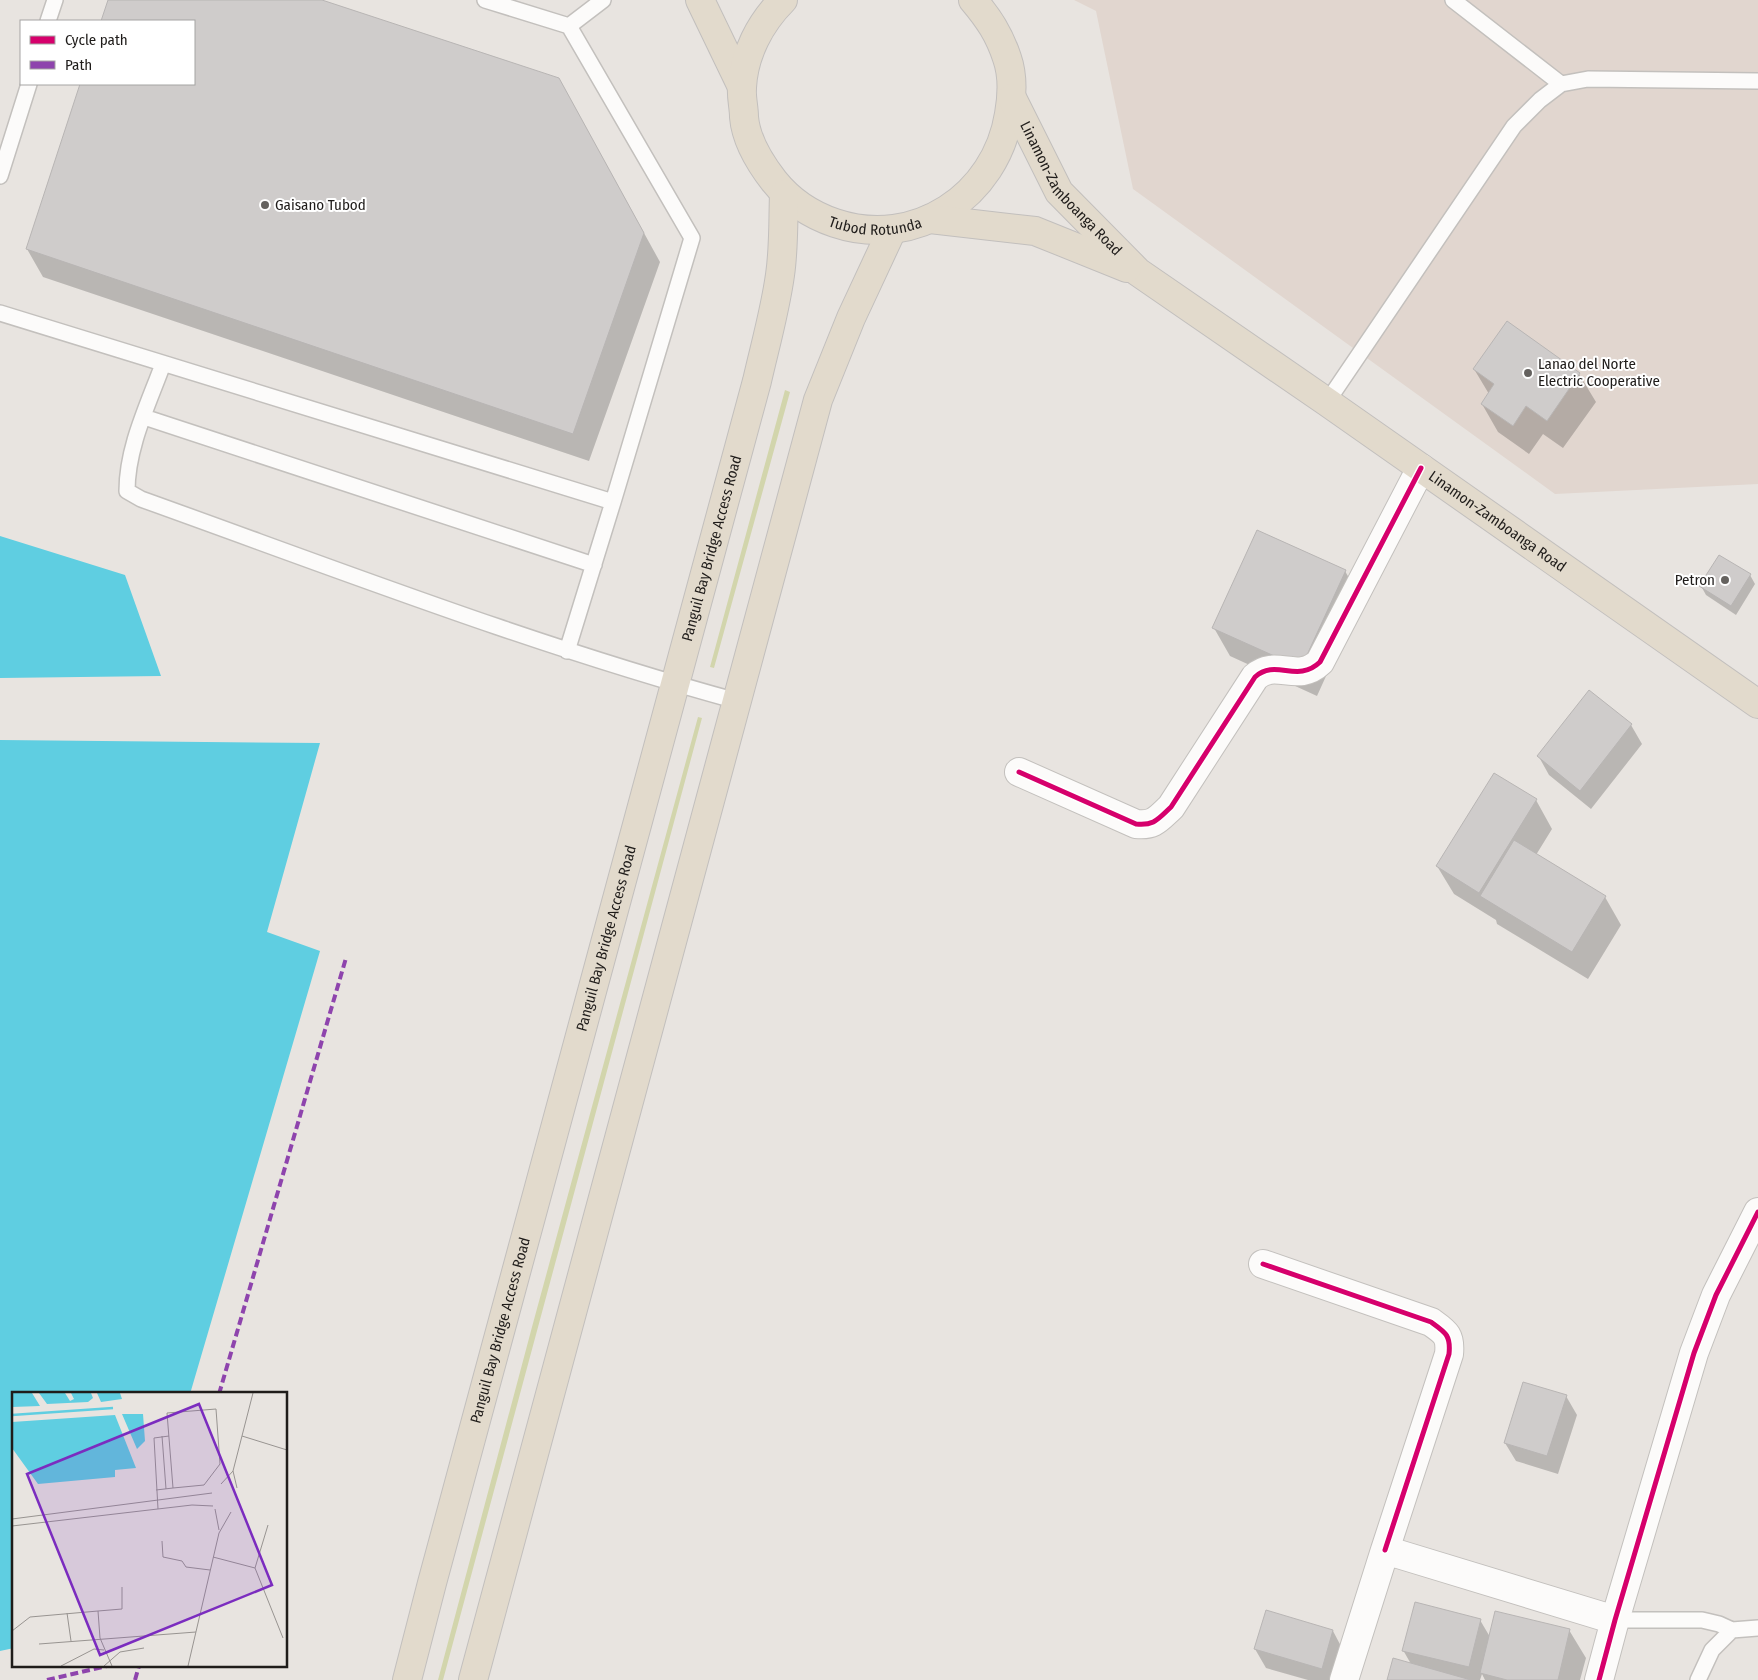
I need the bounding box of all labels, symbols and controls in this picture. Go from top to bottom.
legend [20,20,195,85]
text: Cycle path [65,31,128,49]
text: Path [65,56,92,74]
street label: Linamon-Zamboanga Road [1016,118,1126,259]
place label: Gaisano Tubod [275,196,366,214]
marker: Gaisano Tubod [259,199,271,211]
street label: Tubod Rotunda [826,213,924,239]
place label: Lanao del Norte Electric Cooperative [1538,355,1660,390]
marker: Lanao del Norte Electric Cooperative [1522,367,1534,379]
street label: Panguil Bay Bridge Access Road [678,453,745,643]
street label: Linamon-Zamboanga Road [1425,467,1570,576]
place label: Petron [1675,571,1715,589]
marker: Petron [1719,574,1731,586]
street label: Panguil Bay Bridge Access Road [573,843,640,1033]
street label: Panguil Bay Bridge Access Road [467,1235,534,1425]
inset map [12,1392,288,1668]

